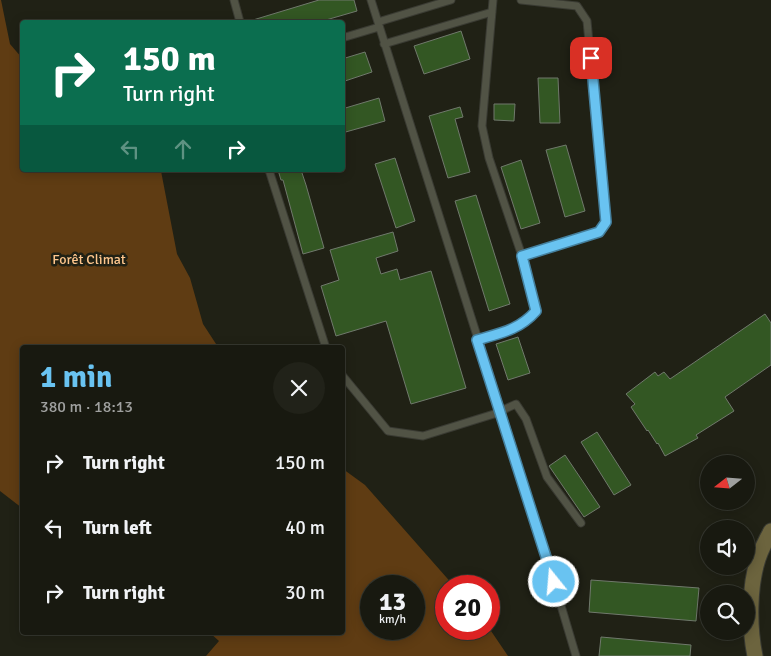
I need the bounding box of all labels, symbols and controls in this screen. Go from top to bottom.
text: 150 m [123,37,216,80]
pin [570,37,612,79]
icon: right [40,40,105,105]
icon: arrive [577,44,605,72]
text: Turn right [123,80,215,107]
icon: left [116,135,144,163]
icon: ahead [169,135,197,163]
icon: right [222,135,250,163]
park label: Forêt Climat [52,251,126,268]
text: 1 min [40,359,112,396]
button: close [273,362,325,414]
text: 380 m · 18:13 [40,397,133,417]
icon: right [40,449,68,477]
text: Turn right [83,451,165,475]
text: 150 m [275,451,325,475]
north arrow [700,455,755,510]
map controls [700,455,755,640]
icon: left [40,514,68,542]
text: Turn left [83,516,152,540]
text: 40 m [285,516,325,540]
button: sound [700,520,755,575]
position arrow [527,555,579,607]
speed limit sign: 20 [435,575,500,640]
icon: right [40,579,68,607]
text: Turn right [83,581,165,605]
text: 30 m [285,581,325,605]
button: search [700,585,755,640]
text: 13 [379,586,406,617]
text: km/h [379,612,406,627]

